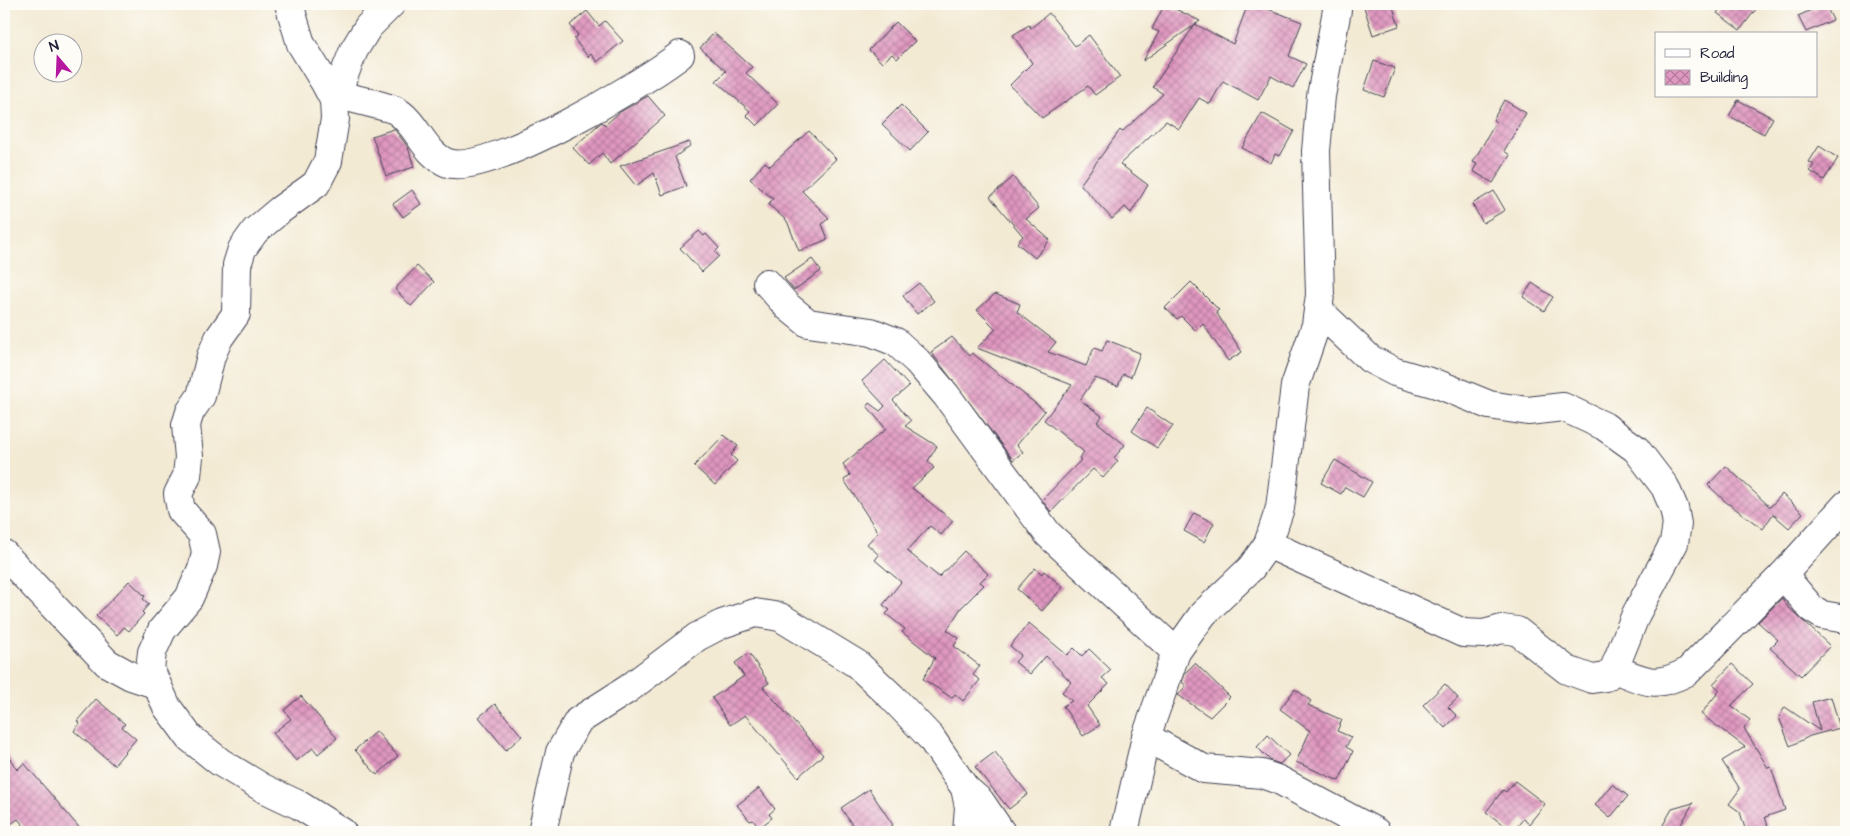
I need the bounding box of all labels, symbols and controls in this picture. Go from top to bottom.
north arrow [32,32,82,82]
legend [1655,32,1818,98]
text: N [47,36,62,58]
text: Road [1700,43,1735,64]
text: Building [1700,67,1748,89]

